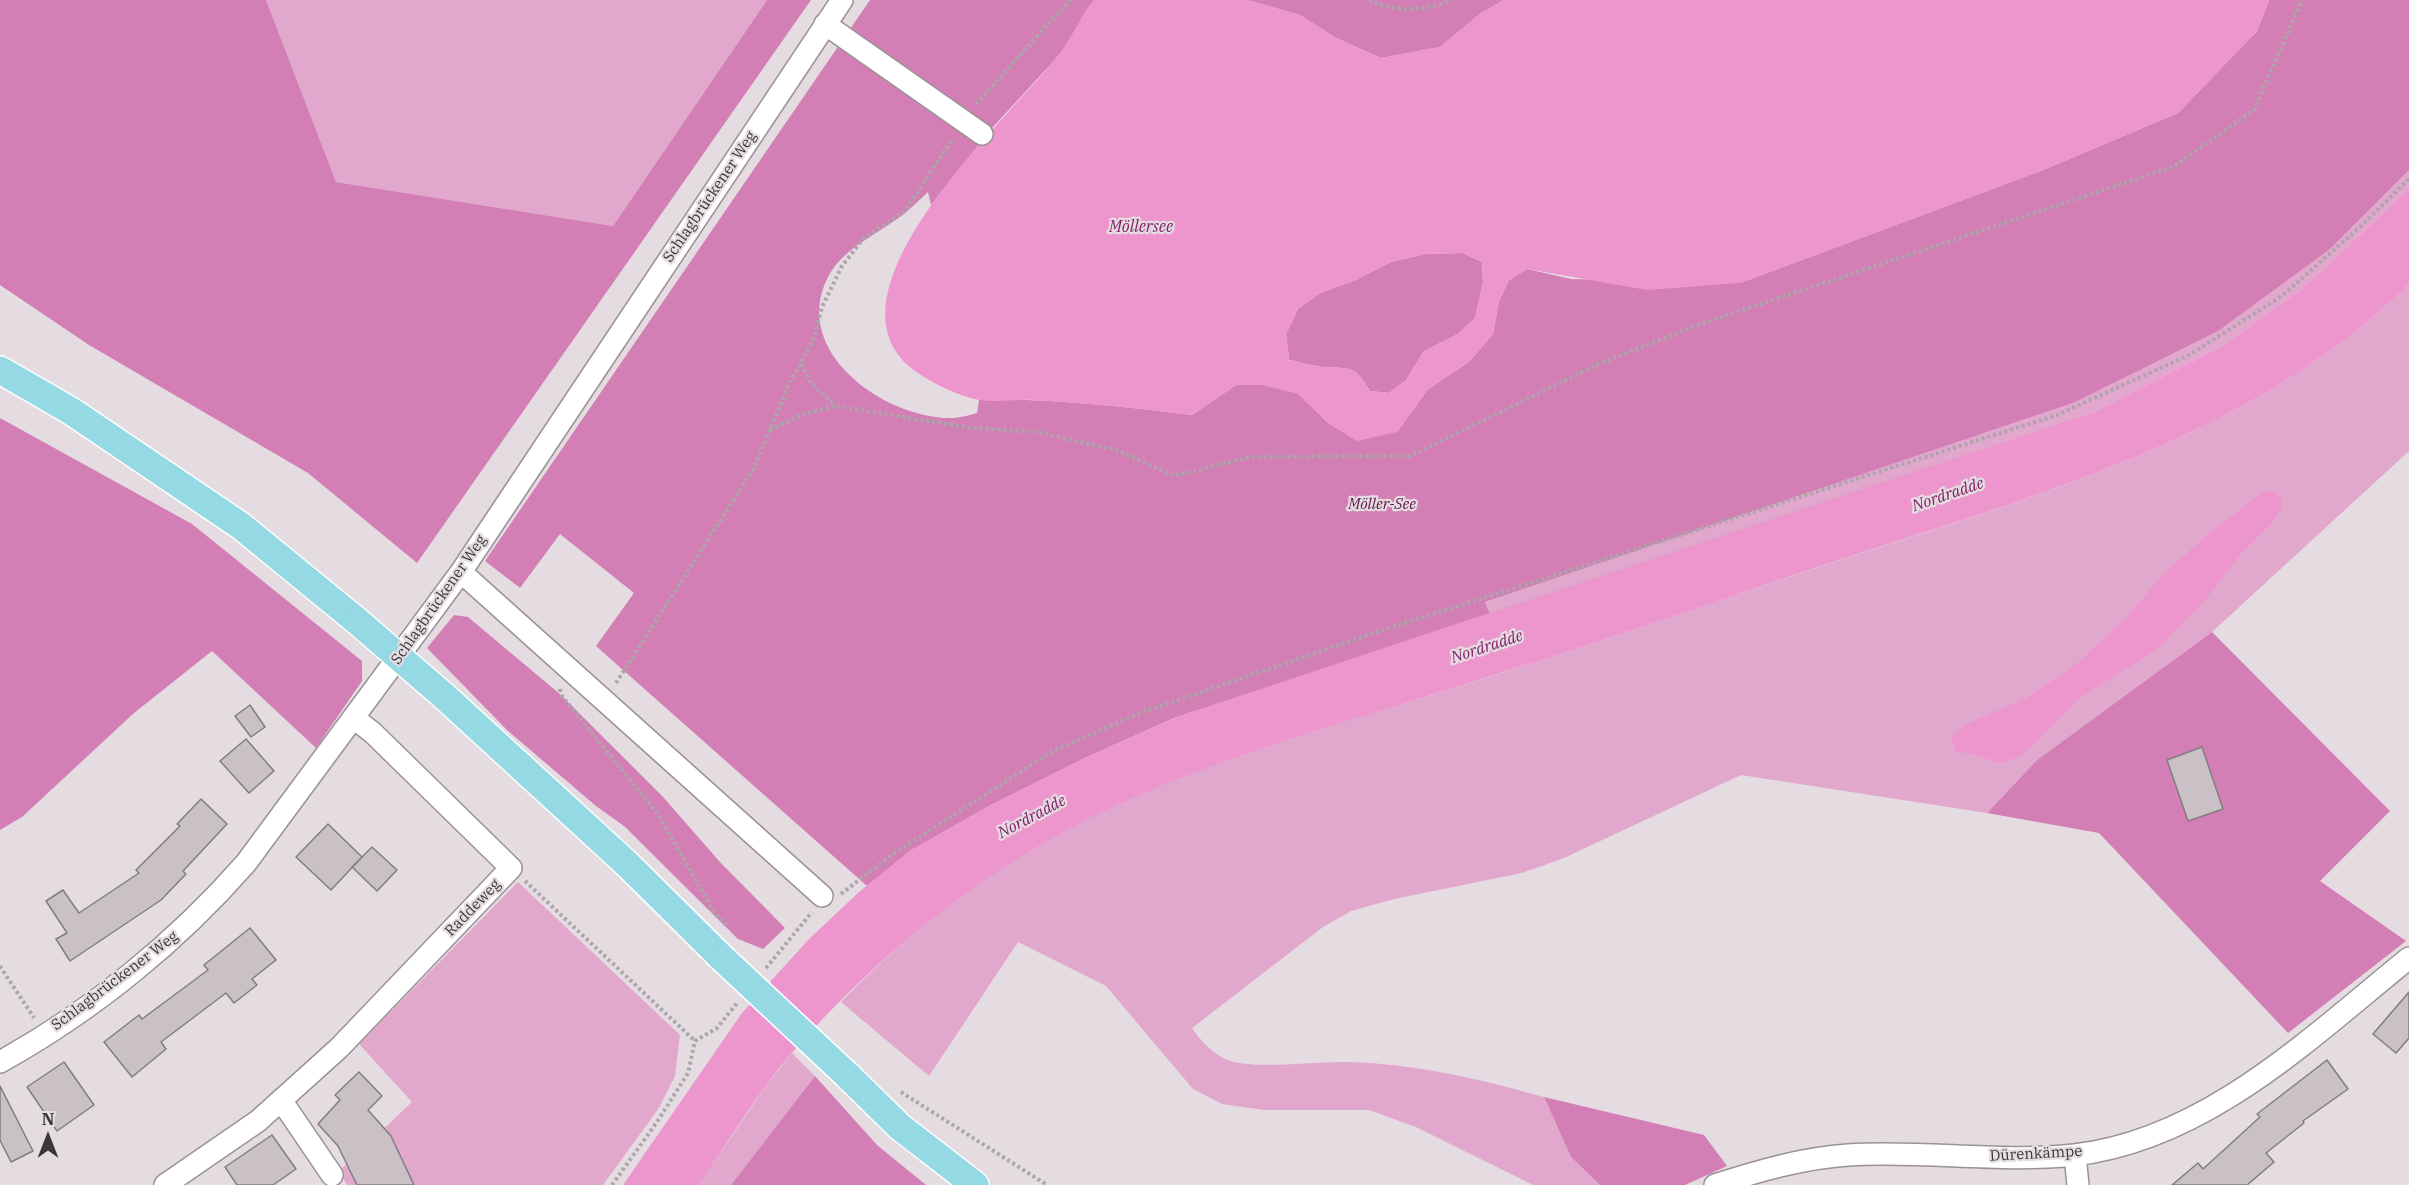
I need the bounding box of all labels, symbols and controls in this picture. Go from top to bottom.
street label: Schlagbrückener Weg [659,128,761,266]
water label: Möllersee [1109,217,1173,237]
water label: Nordradde [1910,474,1986,516]
park label: Möller-See [1348,496,1416,514]
street label: Schlagbrückener Weg [387,532,491,668]
water label: Nordradde [1449,626,1525,668]
water label: Nordradde [995,791,1069,843]
street label: Raddeweg [441,876,505,940]
street label: Schlagbrückener Weg [48,927,182,1035]
north arrow [18,1107,78,1167]
text: N [42,1109,54,1129]
street label: Dürenkämpe [1989,1143,2083,1165]

